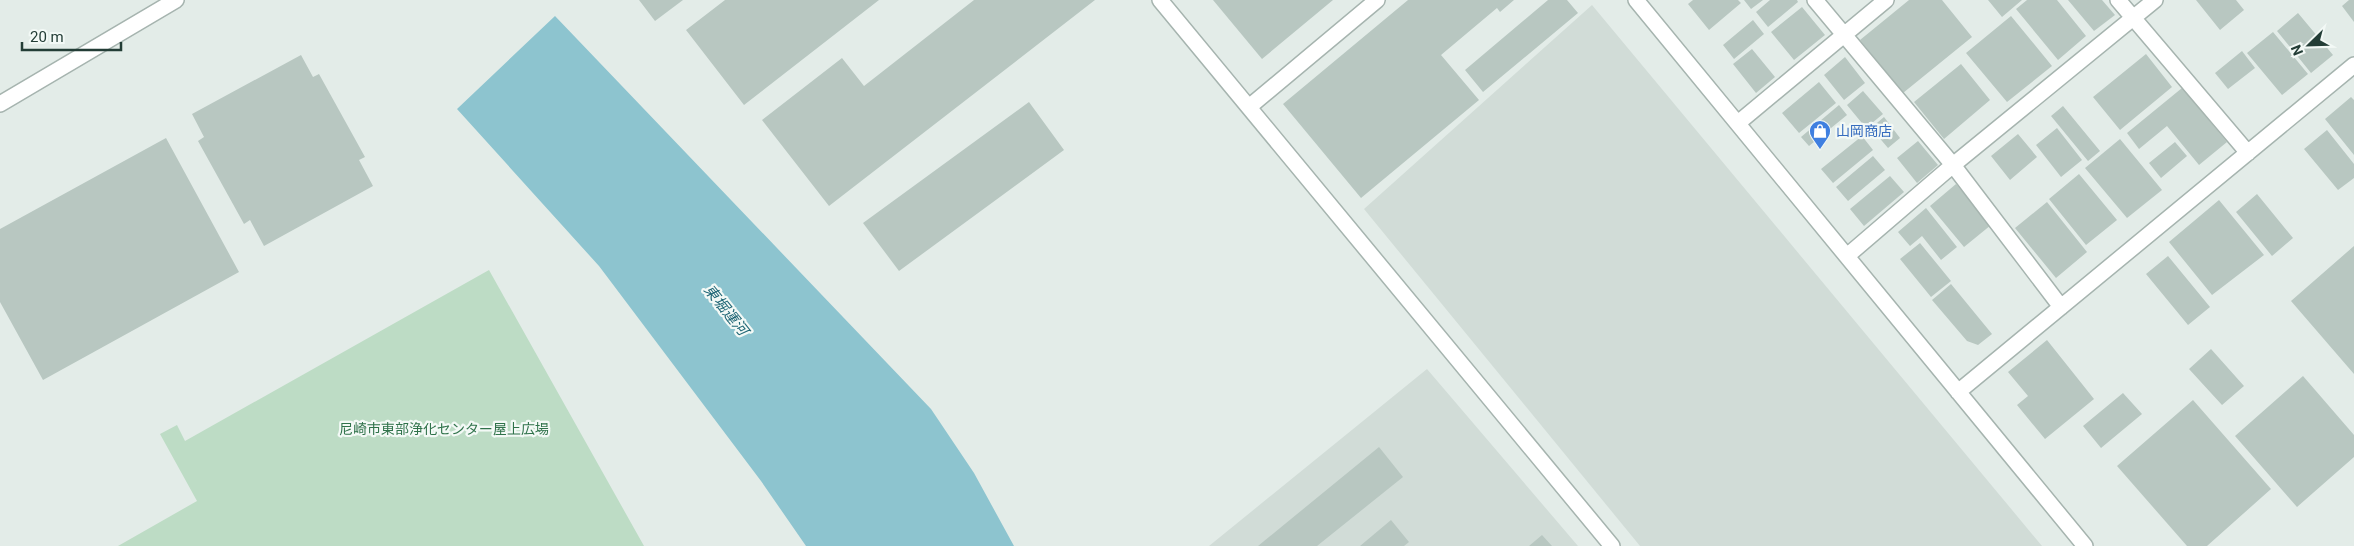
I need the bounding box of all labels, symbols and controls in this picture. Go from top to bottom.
scale bar [22,20,121,52]
north arrow [2284,20,2334,70]
text: 20 m [30,28,64,46]
text: N [2288,42,2306,58]
shop icon: 山岡商店 [1808,119,1832,150]
place label: 山岡商店 [1836,123,1892,139]
water label: 東堀運河 [700,281,754,341]
park label: 尼崎市東部浄化センター屋上広場 [339,421,549,437]

